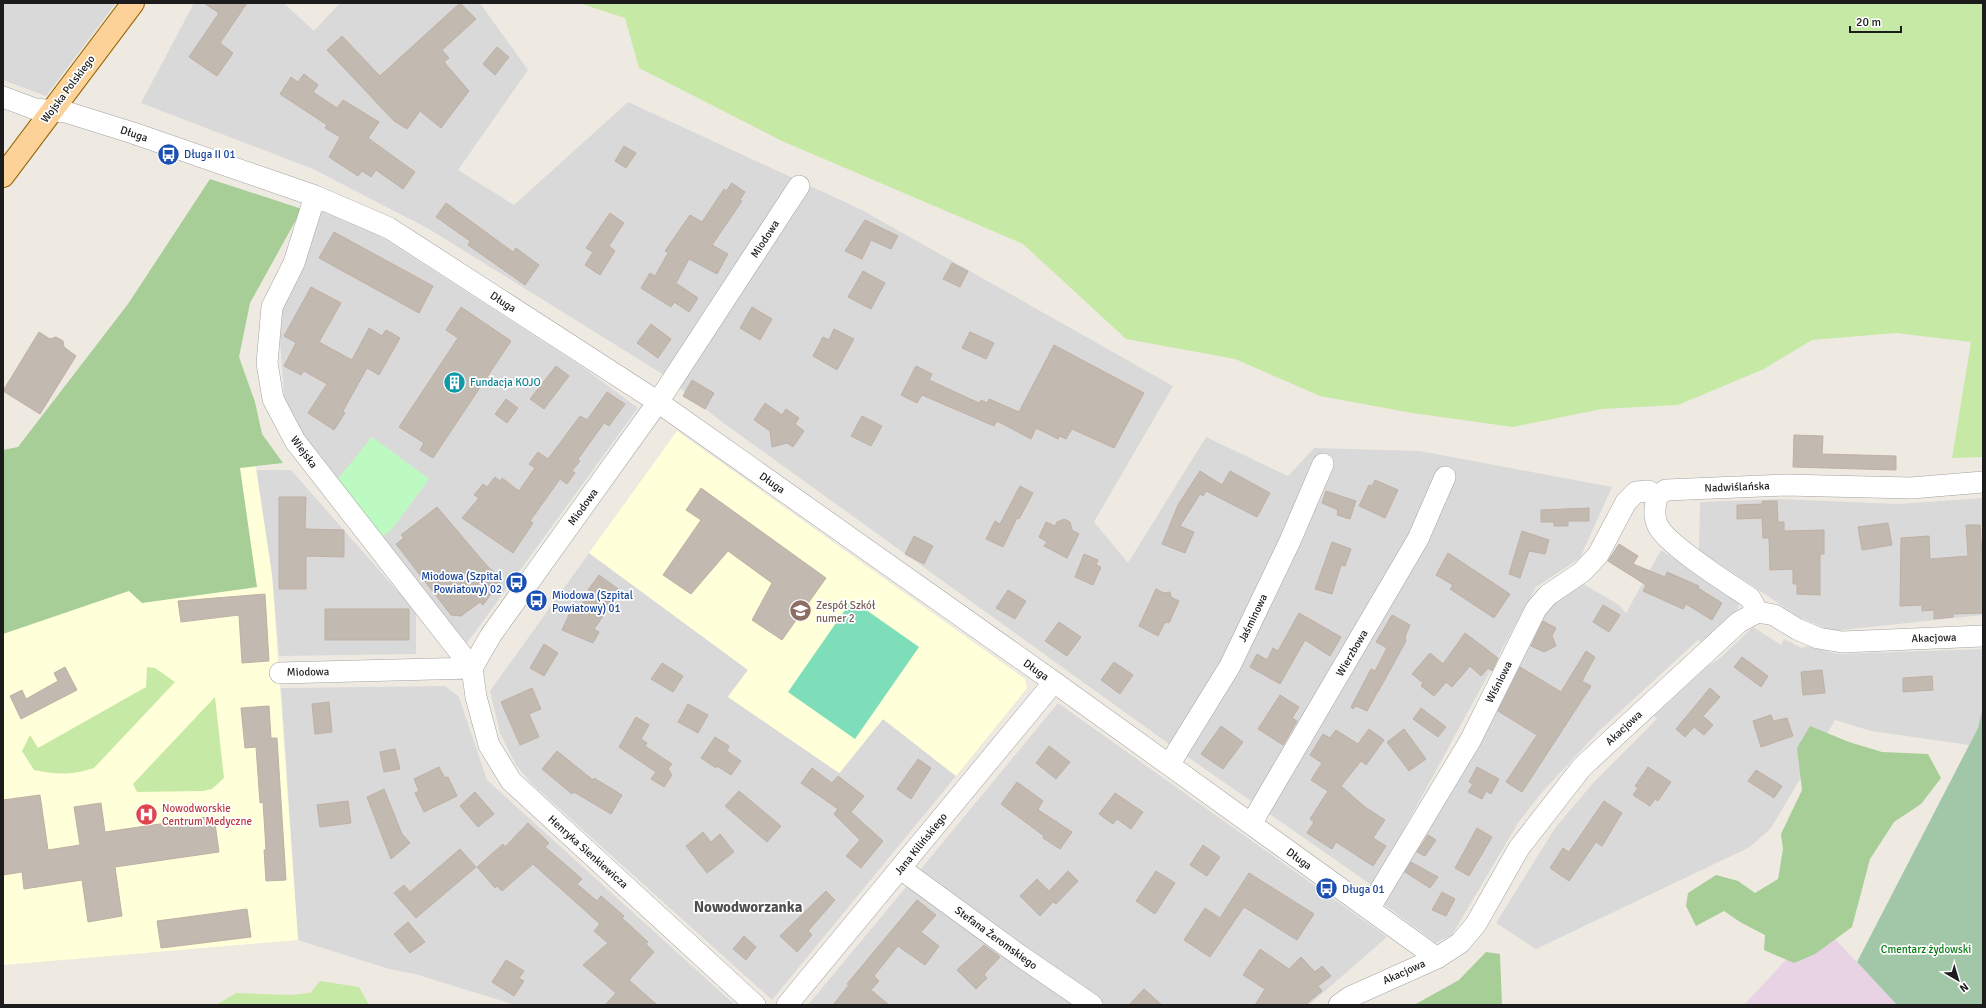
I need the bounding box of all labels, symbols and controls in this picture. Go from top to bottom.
scale bar [1850,8,1901,34]
text: 20 m [1856,15,1881,30]
street label: Wojska Polskiego [38,52,98,125]
street label: Długa [119,123,150,145]
bus stop icon: Długa II 01 [156,141,182,167]
place label: Długa II 01 [184,148,235,161]
street label: Miodowa [748,217,782,260]
street label: Długa [488,289,519,315]
building icon: Fundacja KOJO [442,369,468,395]
place label: Fundacja KOJO [470,376,541,389]
street label: Wiejska [288,433,320,471]
street label: Długa [757,470,788,497]
street label: Nadwiślańska [1704,479,1770,495]
street label: Miodowa [565,486,601,528]
bus stop icon: Miodowa (Szpital Powiatowy) 02 [504,569,530,595]
place label: Miodowa (Szpital Powiatowy) 02 [421,570,502,596]
bus stop icon: Miodowa (Szpital Powiatowy) 01 [524,588,550,614]
place label: Miodowa (Szpital Powiatowy) 01 [552,589,633,615]
street label: Jaśminowa [1236,591,1270,644]
school or university icon: Zespół Szkół numer 2 [787,598,813,624]
place label: Zespół Szkół numer 2 [816,599,876,625]
street label: Wierzbowa [1333,627,1371,679]
street label: Akacjowa [1911,631,1957,645]
street label: Długa [1021,657,1052,684]
street label: Wiśniowa [1483,659,1515,705]
street label: Miodowa [287,665,330,679]
street label: Akacjowa [1603,708,1645,748]
hospital icon: Nowodworskie Centrum Medyczne [133,801,159,827]
place label: Nowodworskie Centrum Medyczne [162,802,252,828]
street label: Jana Kilińskiego [892,810,950,878]
street label: Henryka Sienkiewicza [545,813,631,892]
street label: Długa [1284,845,1315,873]
bus stop icon: Długa 01 [1314,876,1340,902]
place label: Długa 01 [1342,883,1385,896]
district label: Nowodworzanka [694,898,803,916]
street label: Stefana Żeromskiego [952,903,1041,972]
park label: Cmentarz żydowski [1881,943,1971,956]
street label: Akacjowa [1381,957,1428,987]
north arrow [1938,960,1978,1000]
text: N [1957,980,1971,995]

